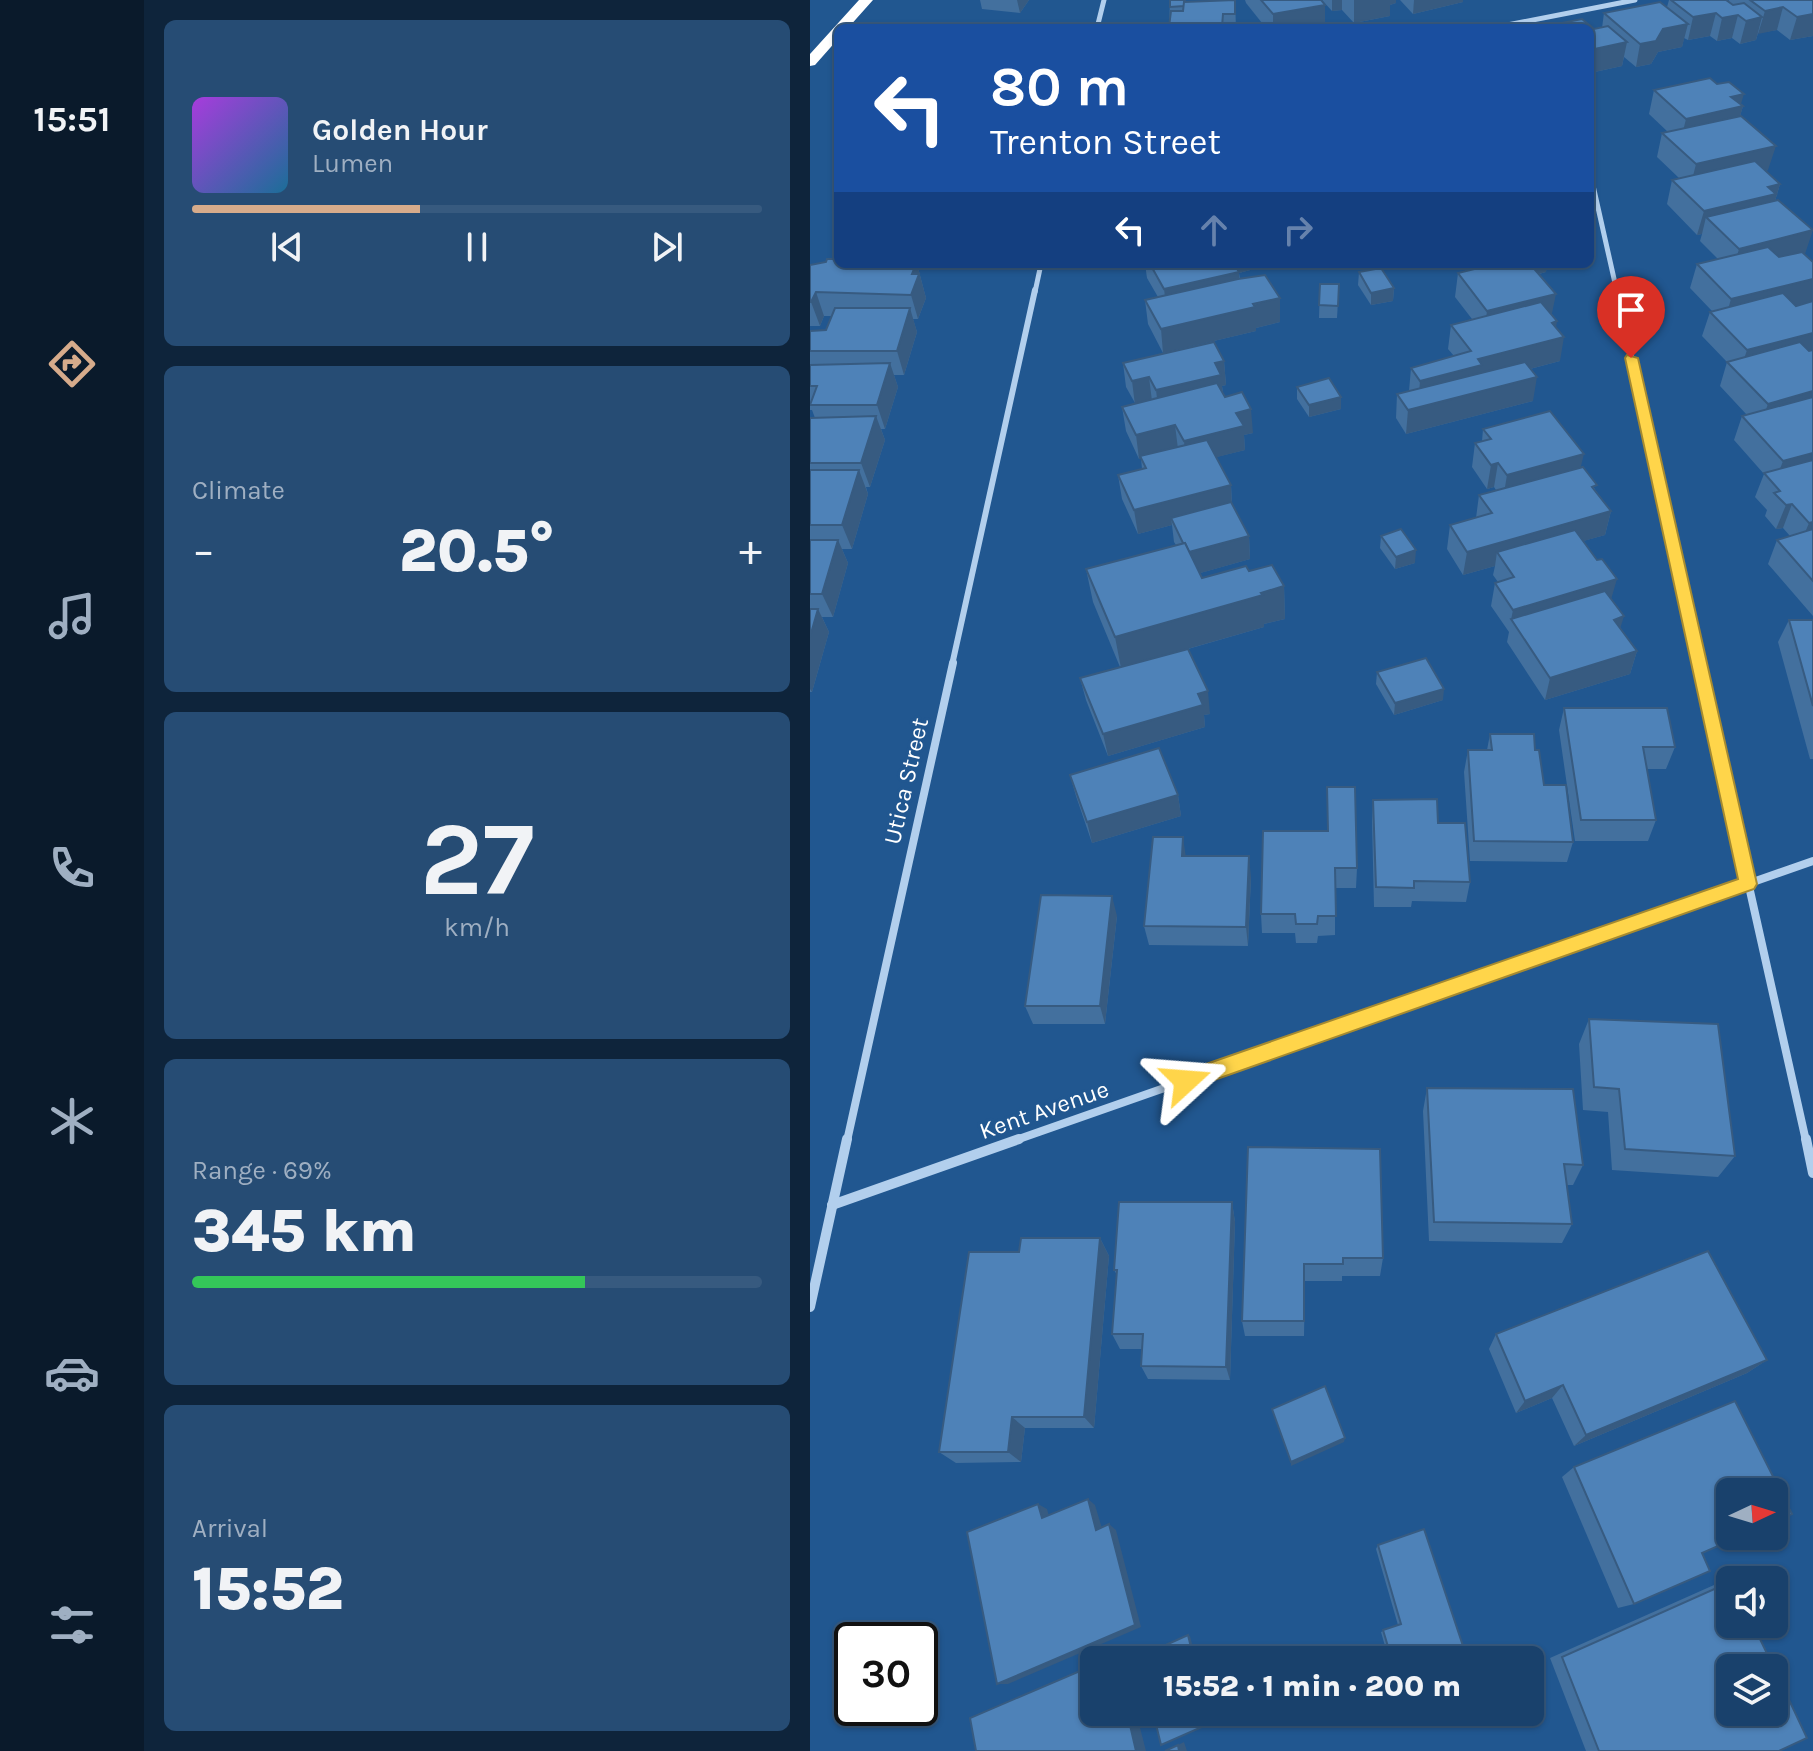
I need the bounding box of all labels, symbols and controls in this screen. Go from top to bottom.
text: 80 m [990,54,1129,119]
icon: left [858,56,962,160]
text: 15:51 [33,98,111,140]
text: Golden Hour [312,112,488,148]
text: Trenton Street [990,121,1221,163]
text: Lumen [312,148,393,179]
icon: left [1108,208,1152,252]
icon: ahead [1192,208,1236,252]
icon: right [1276,208,1320,252]
icon: previous [265,225,309,269]
icon: pause [455,225,499,269]
icon: next [645,225,689,269]
pin [1597,276,1665,358]
icon: arrive [1609,288,1653,332]
icon: directions [44,336,100,392]
text: Climate [192,475,285,506]
text: 20.5° [399,516,555,586]
text: − [192,525,215,576]
text: + [739,525,762,576]
icon: music [44,588,100,644]
street label: Utica Street [878,715,934,847]
text: 27 [420,799,534,920]
icon: phone [44,840,100,896]
text: km/h [444,912,510,943]
position arrow [1144,1039,1228,1123]
street label: Kent Avenue [976,1075,1112,1145]
icon: climate [44,1093,100,1149]
text: Range · 69% [192,1155,332,1186]
text: 345 km [192,1196,417,1266]
icon: car [44,1345,100,1401]
north arrow [1716,1478,1788,1550]
map controls [1716,1478,1788,1726]
text: Arrival [192,1513,268,1544]
text: 15:52 [192,1554,344,1624]
button: sound [1716,1566,1788,1638]
icon: filters [44,1597,100,1653]
speed limit sign: 30 [834,1622,938,1726]
button: layers [1716,1654,1788,1726]
text: 15:52 · 1 min · 200 m [1163,1668,1461,1704]

